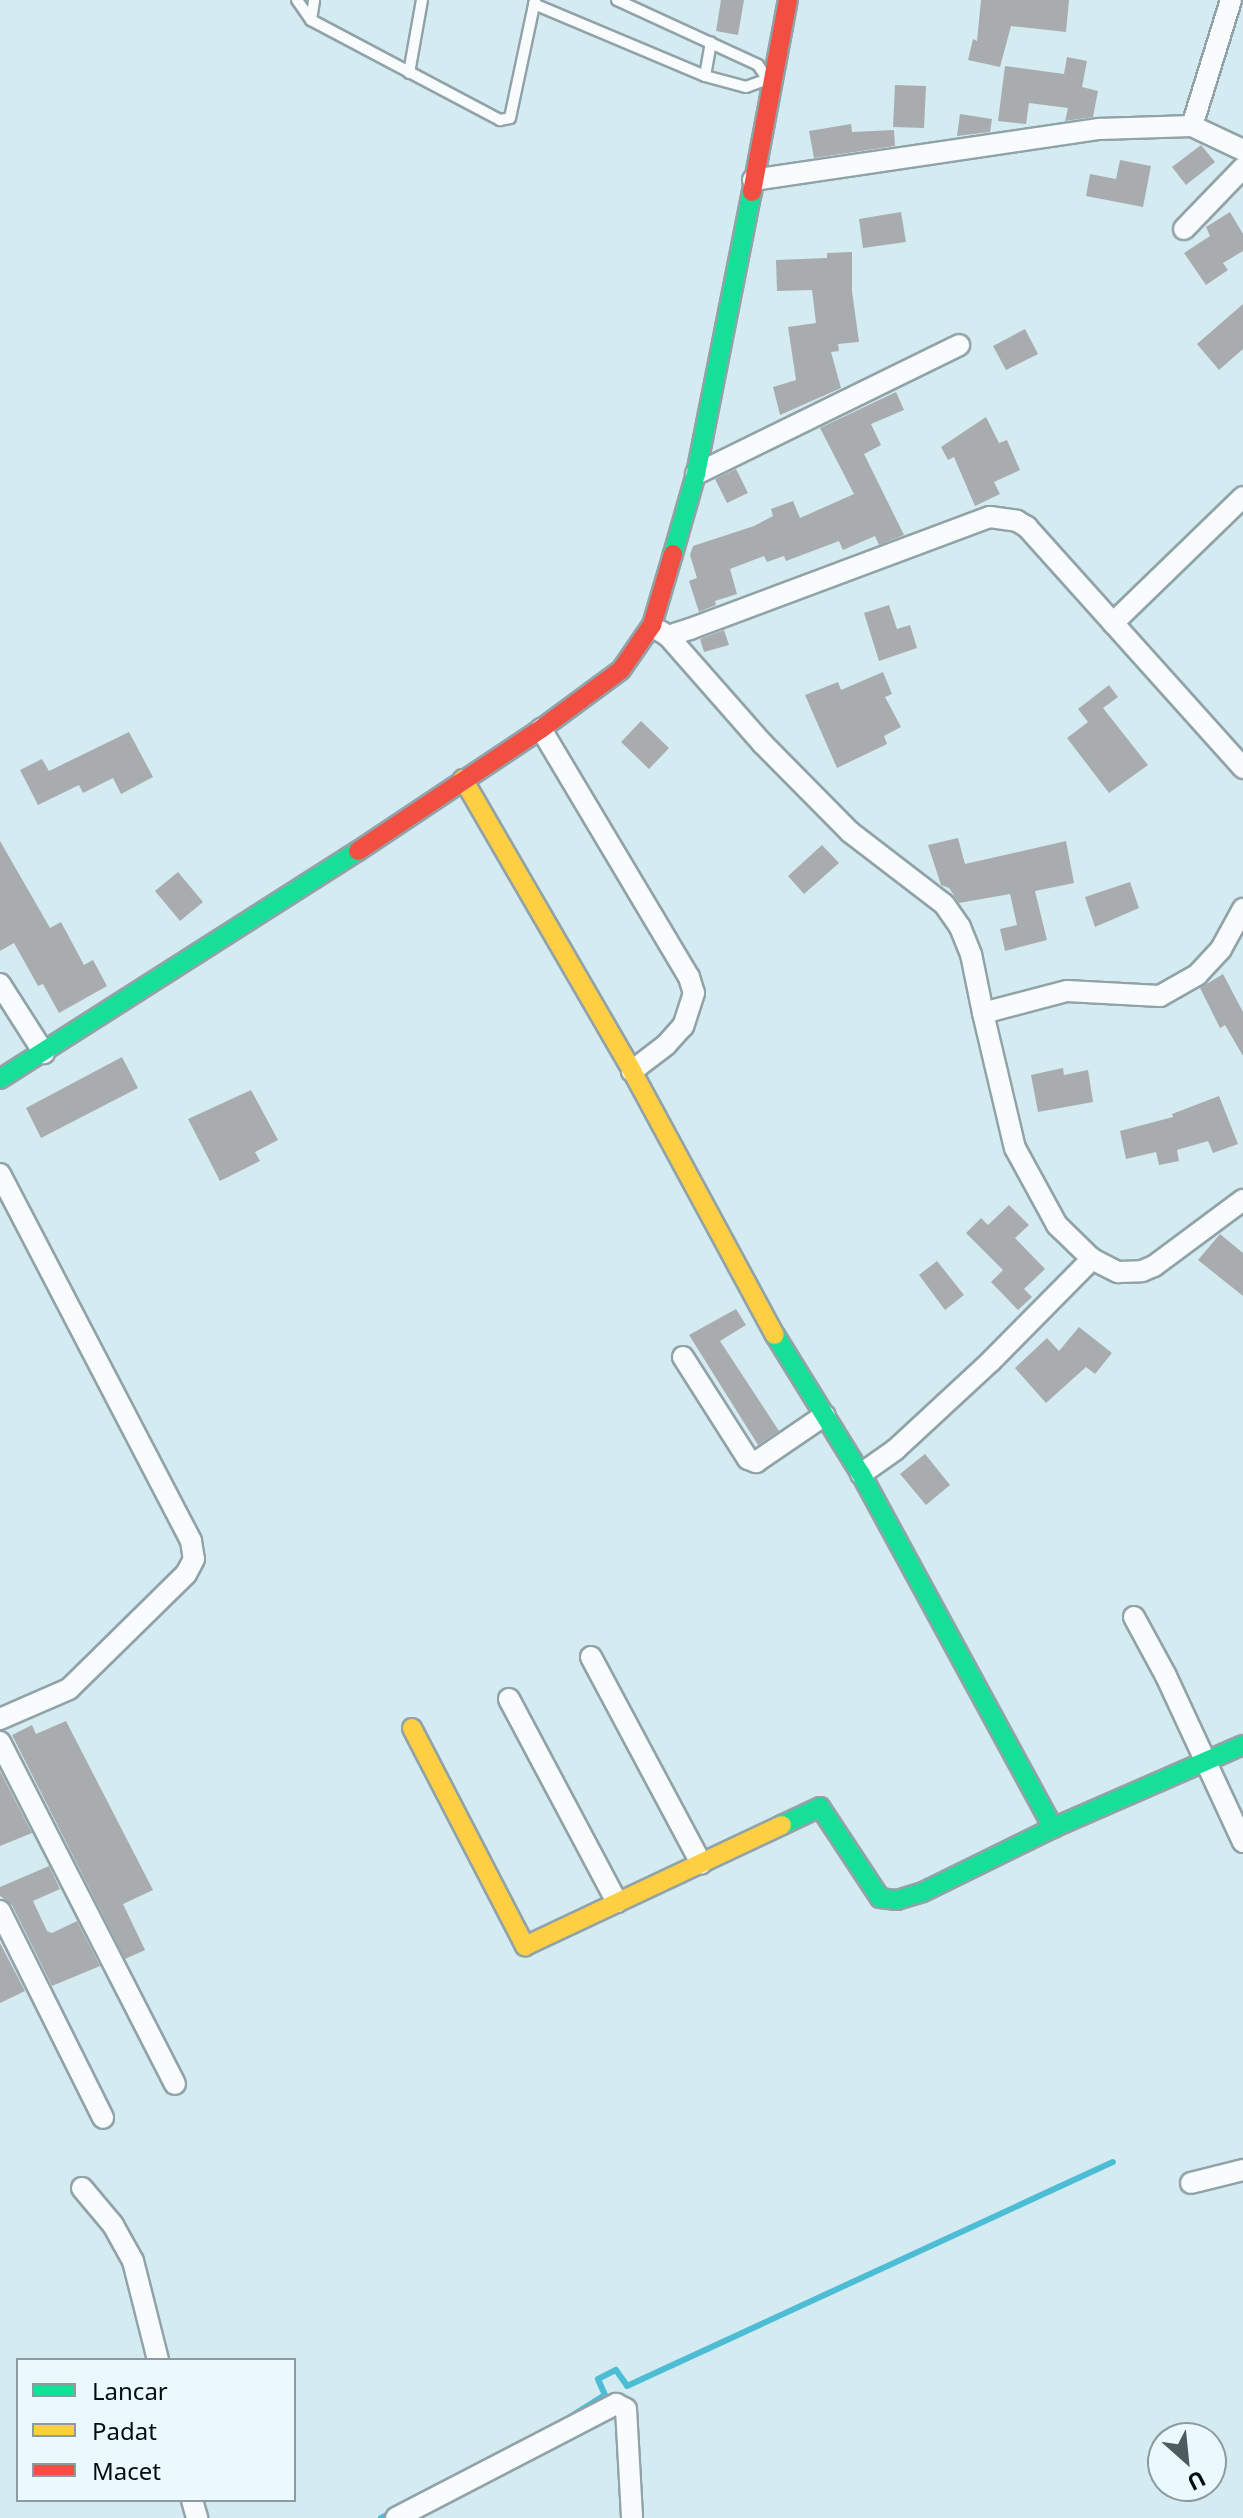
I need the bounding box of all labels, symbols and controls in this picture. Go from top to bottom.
legend [16,2358,296,2502]
text: Lancar [92,2374,168,2407]
text: Padat [92,2414,157,2447]
north arrow [1147,2422,1227,2502]
text: Macet [92,2454,161,2487]
text: U [1183,2464,1211,2499]

